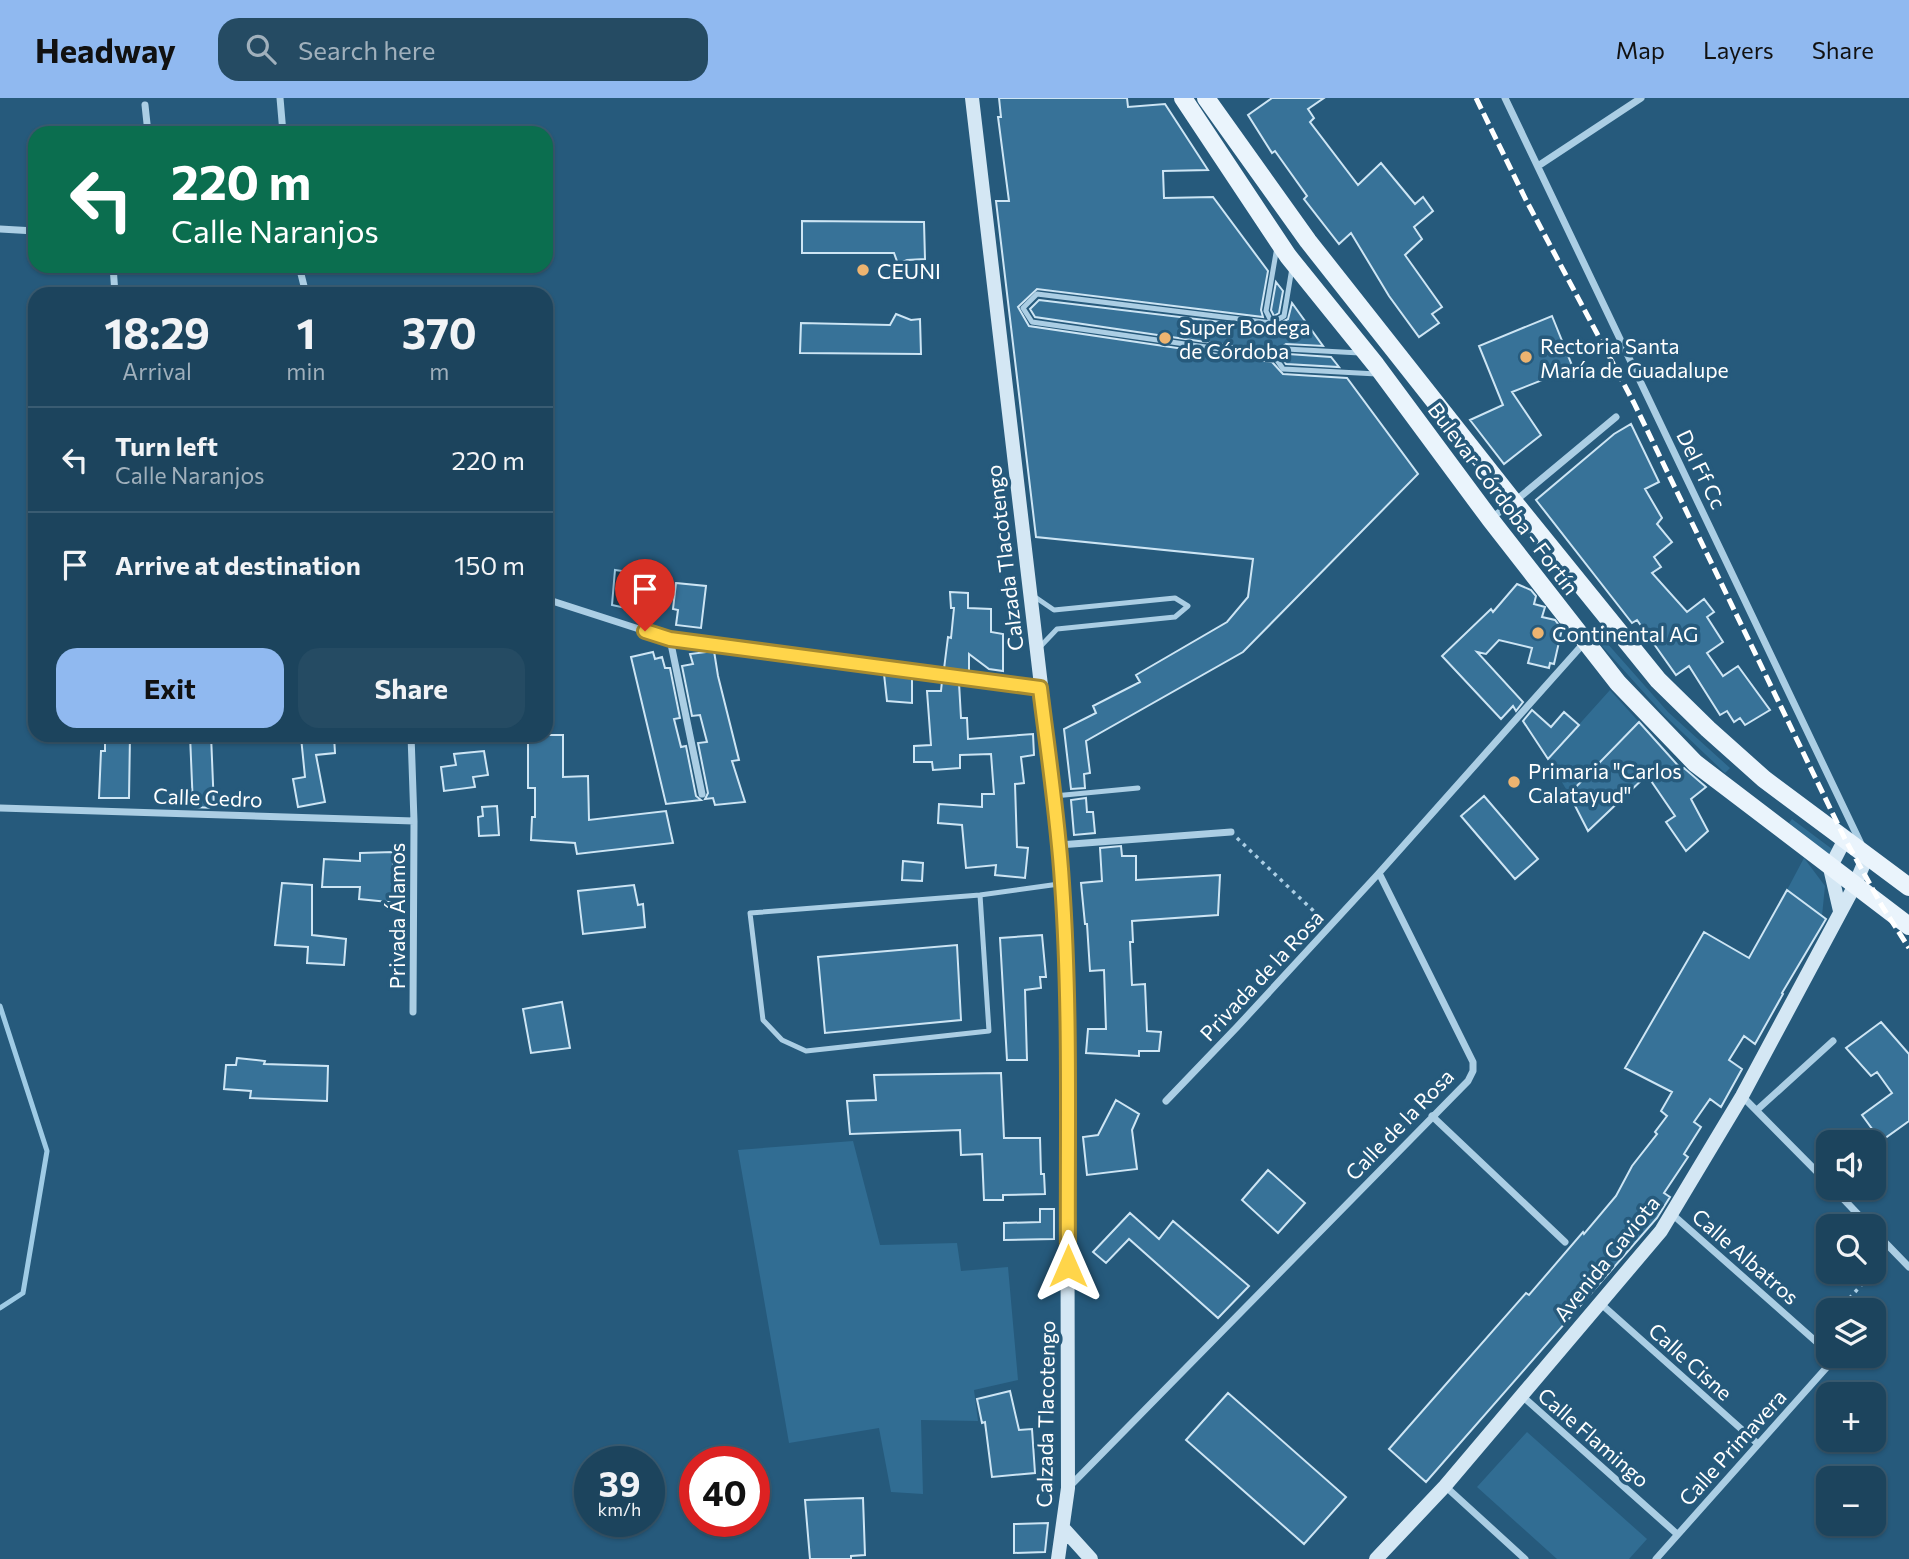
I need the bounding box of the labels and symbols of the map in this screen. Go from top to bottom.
place label: CEUNI [877,258,941,283]
marker: CEUNI [855,262,871,278]
place label: Super Bodega de Córdoba [1179,314,1310,363]
marker: Super Bodega de Córdoba [1157,330,1173,346]
place label: Rectoria Santa María de Guadalupe [1540,333,1729,382]
marker: Rectoria Santa María de Guadalupe [1518,349,1534,365]
street label: Bulevar Córdoba - Fortín [1424,397,1584,599]
street label: Del Ff Cc [1672,425,1732,513]
street label: Calzada Tlacotengo [980,464,1028,652]
pin [615,559,675,631]
place label: Continental AG [1552,621,1698,646]
marker: Continental AG [1530,625,1546,641]
place label: Primaria "Carlos Calatayud" [1528,758,1682,807]
marker: Primaria "Carlos Calatayud" [1506,774,1522,790]
street label: Calle Cedro [153,783,263,811]
street label: Privada Álamos [384,843,409,989]
street label: Privada de la Rosa [1194,905,1328,1045]
street label: Calle de la Rosa [1340,1063,1458,1185]
street label: Avenida Gaviota [1548,1190,1664,1326]
street label: Calle Albatros [1688,1203,1804,1309]
position arrow [1031,1229,1105,1303]
street label: Calle Cisne [1644,1317,1738,1405]
street label: Calzada Tlacotengo [1031,1320,1059,1508]
street label: Calle Flamingo [1533,1382,1655,1492]
street label: Calle Primavera [1673,1384,1791,1510]
speed limit sign: 40 [679,1446,770,1537]

